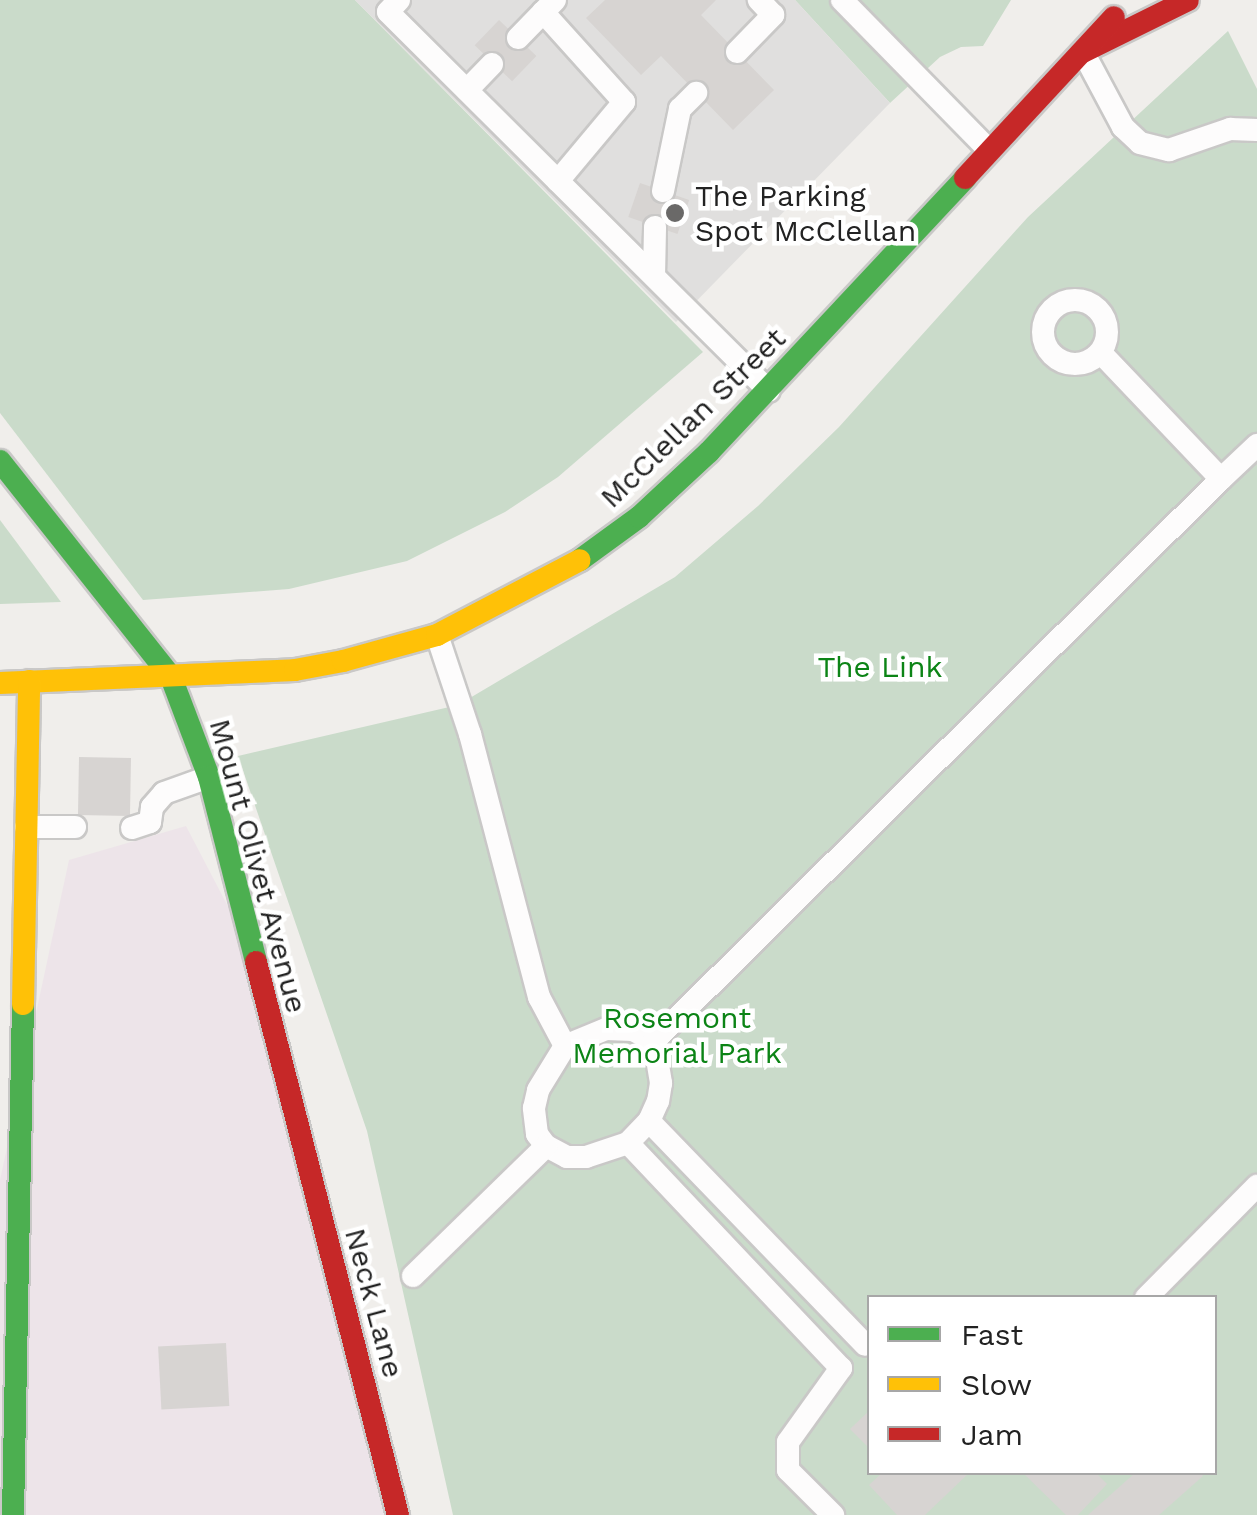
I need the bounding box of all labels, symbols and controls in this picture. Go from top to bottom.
place label: The Parking Spot McClellan [695,178,916,248]
marker: The Parking Spot McClellan [664,202,686,224]
street label: McClellan Street [593,320,793,516]
park label: The Link [817,649,943,685]
street label: Mount Olivet Avenue [201,715,315,1017]
park label: Rosemont Memorial Park [572,1000,782,1070]
street label: Neck Lane [337,1224,411,1382]
legend [867,1295,1217,1475]
text: Fast [961,1317,1023,1352]
text: Slow [961,1367,1032,1402]
text: Jam [961,1417,1023,1452]

